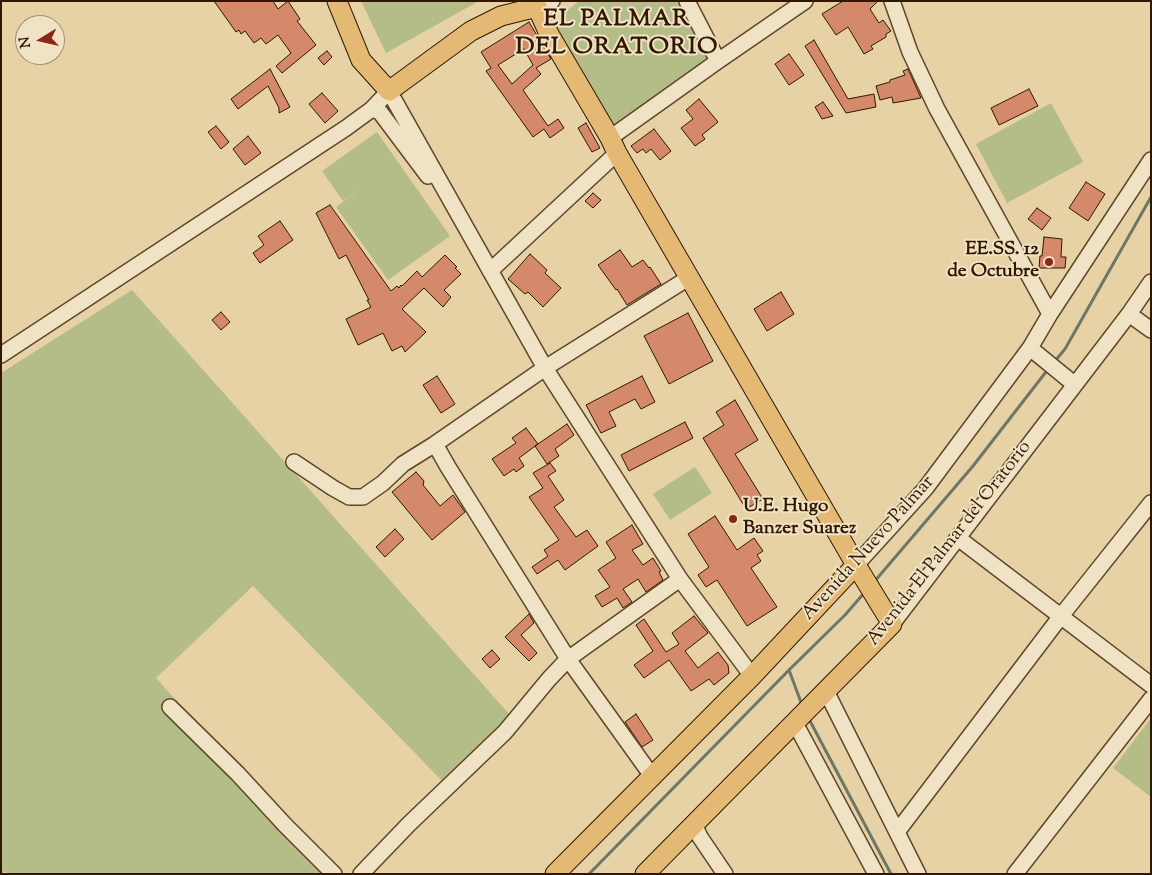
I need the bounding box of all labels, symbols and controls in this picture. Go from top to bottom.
district label: EL PALMAR DEL ORATORIO [514,7,720,63]
north arrow [15,15,65,65]
text: N [15,35,37,49]
place label: EE.SS. 12 de Octubre [947,240,1039,284]
marker: EE.SS. 12 de Octubre [1043,256,1055,268]
street label: Avenida El Palmar del Oratorio [863,437,1037,651]
street label: Avenida Nuevo Palmar [798,472,940,626]
place label: U.E. Hugo Banzer Suarez [743,497,856,541]
marker: U.E. Hugo Banzer Suarez [727,513,739,525]

